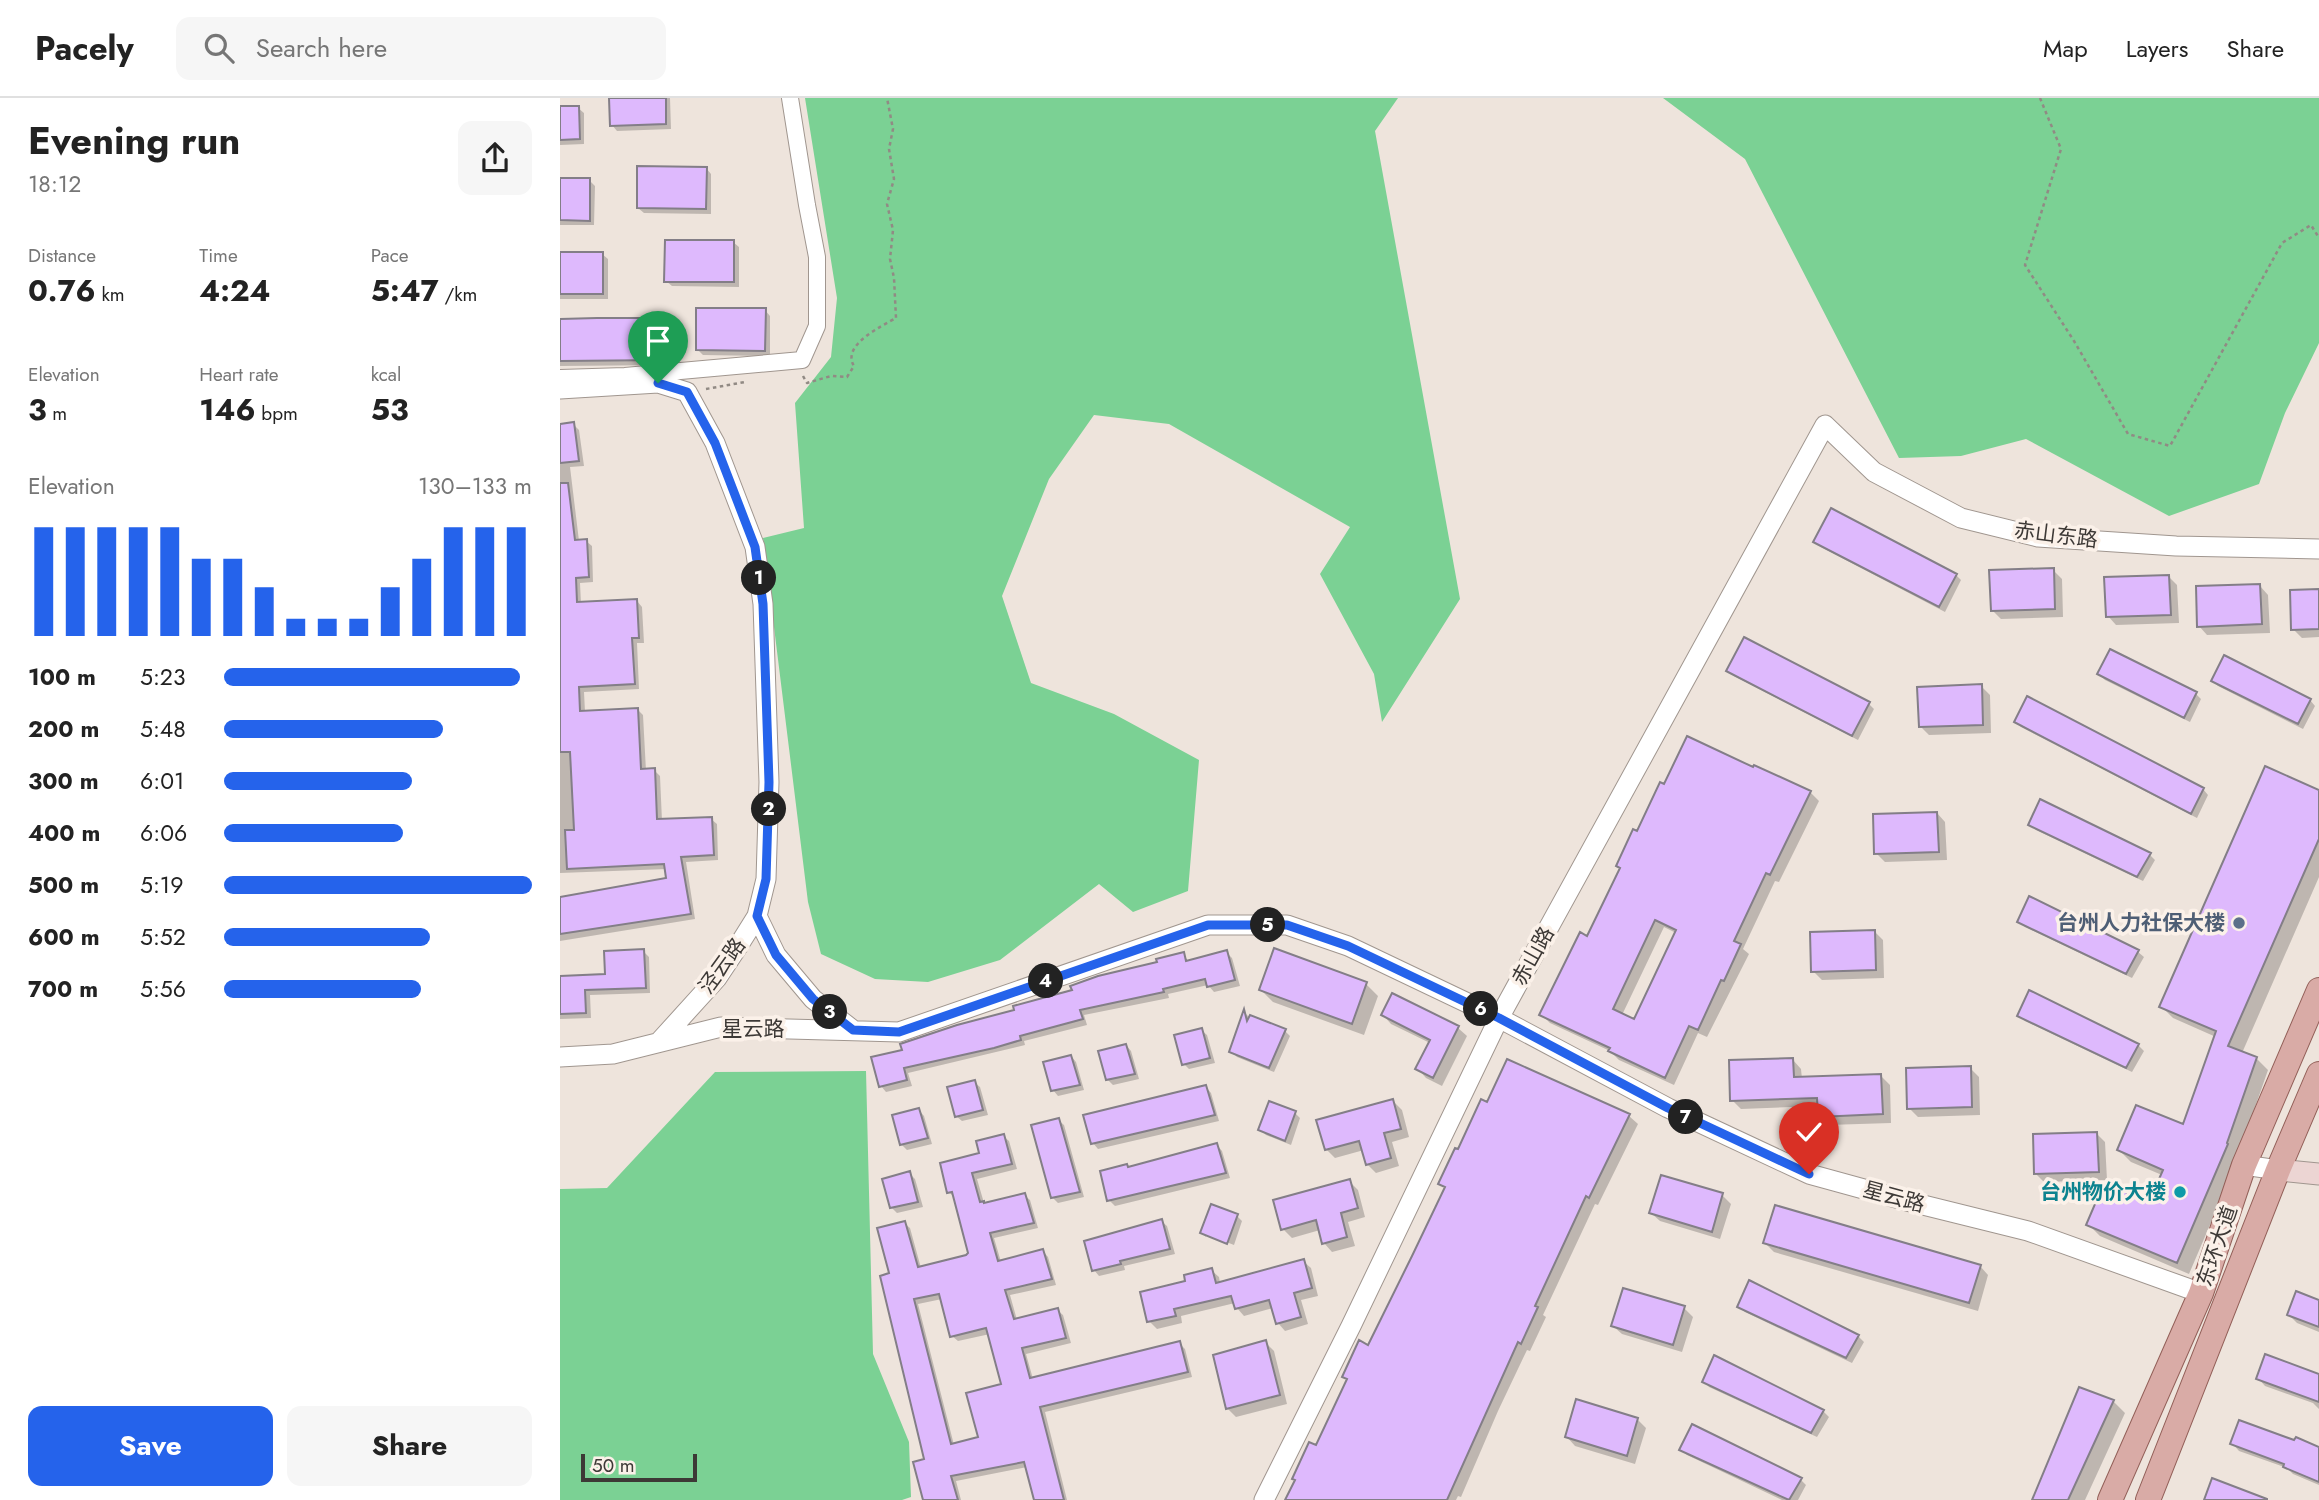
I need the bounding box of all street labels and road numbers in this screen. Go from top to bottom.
street label: 赤山东路 [2012,515,2100,555]
street label: 赤山路 [1505,921,1561,991]
street label: 泾云路 [691,932,753,1000]
street label: 星云路 [722,1014,785,1044]
street label: 星云路 [1860,1174,1928,1220]
street label: 东环大道 [2189,1201,2245,1291]

